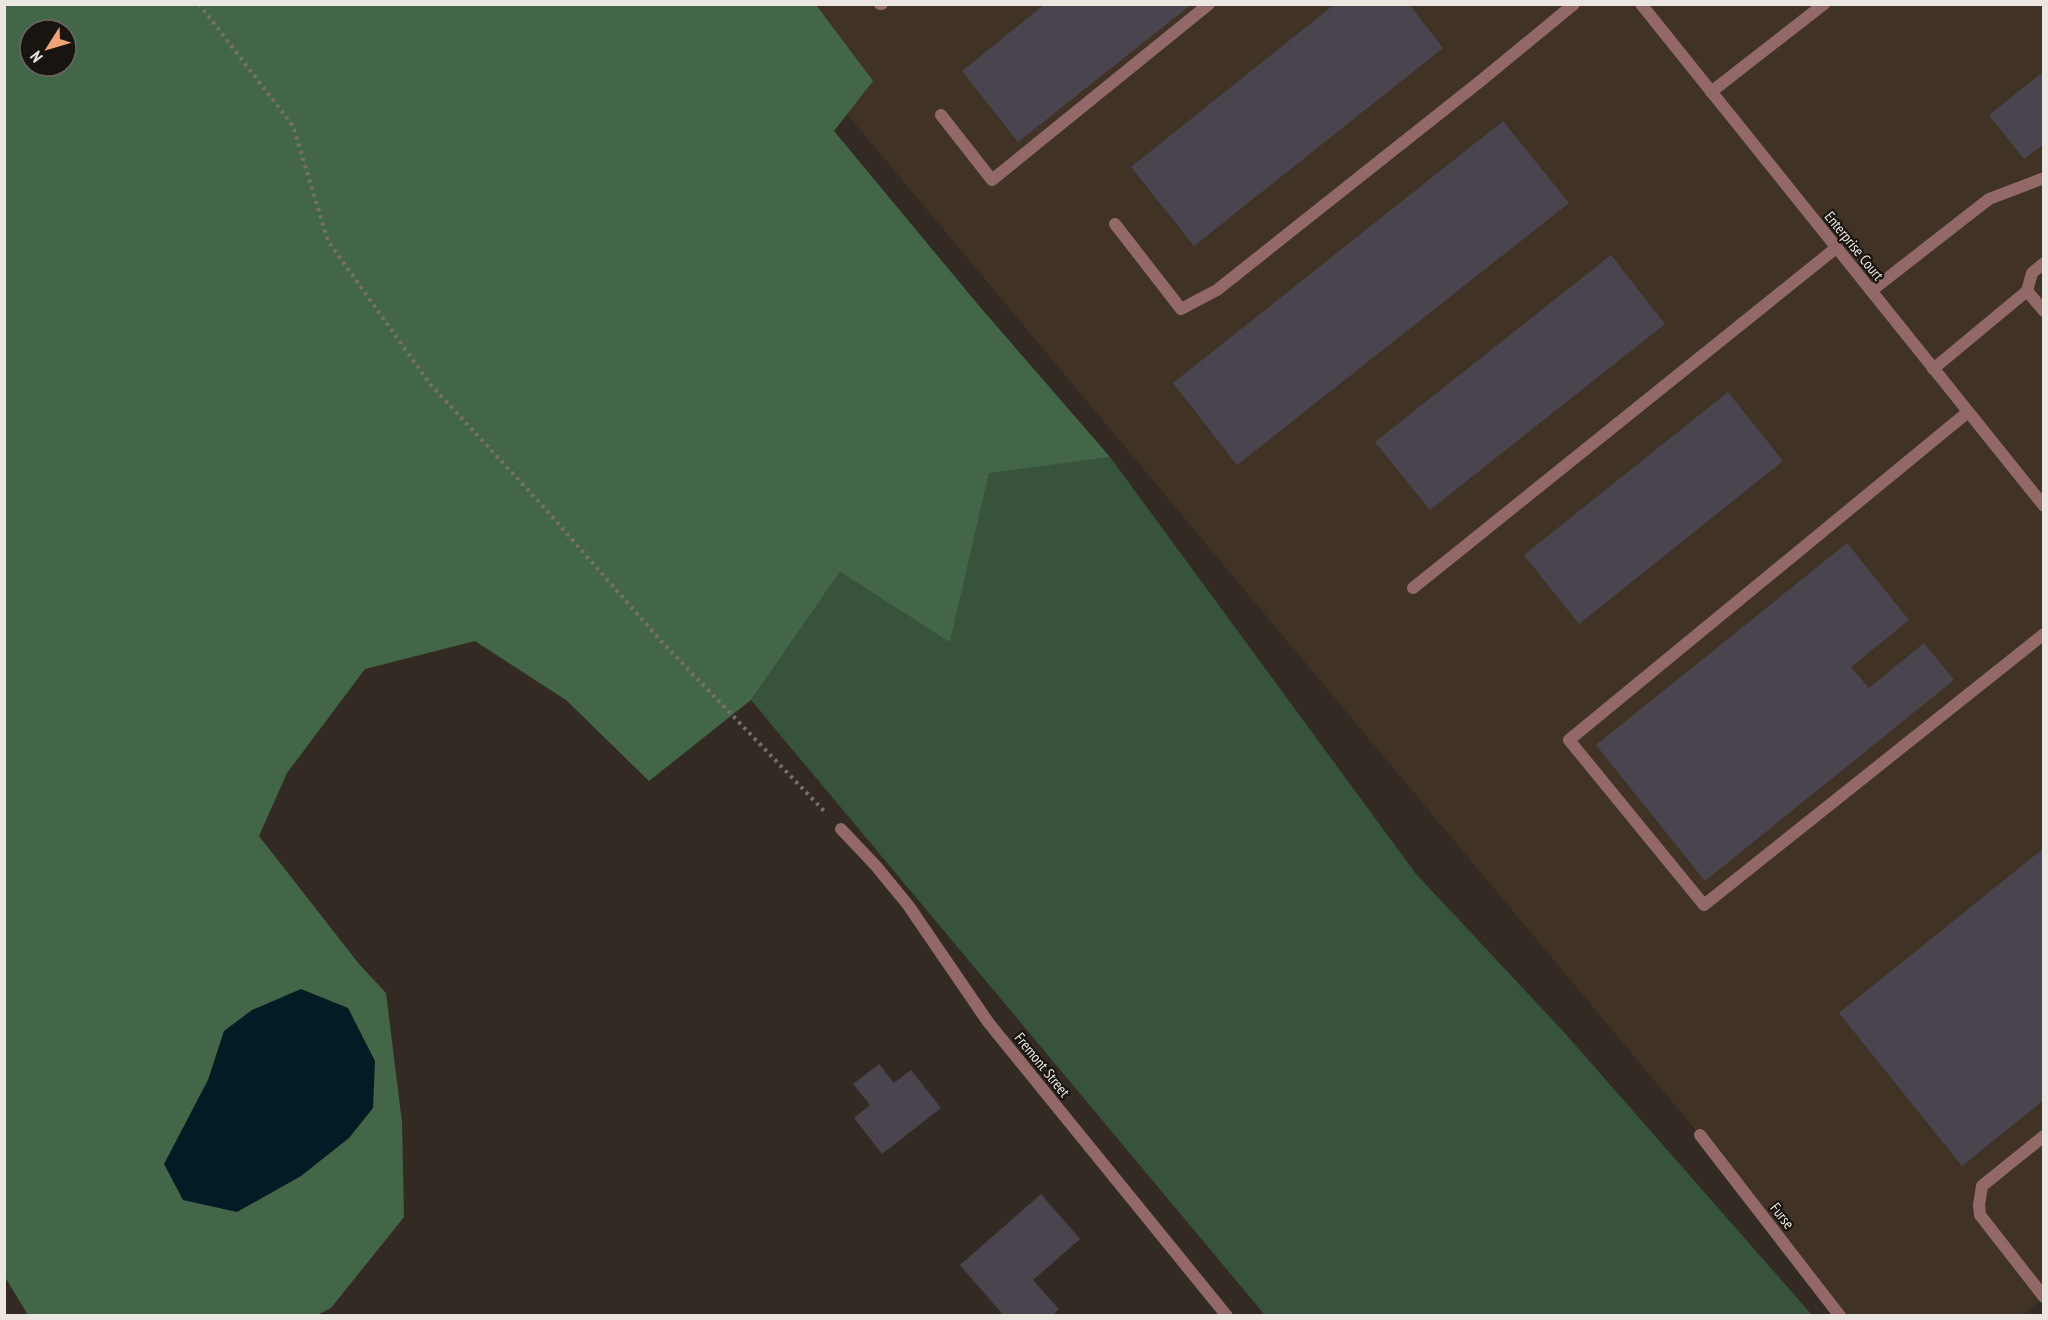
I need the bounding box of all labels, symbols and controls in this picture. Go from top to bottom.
north arrow [18,18,78,78]
text: N [25,48,47,66]
street label: Enterprise Court [1821,207,1888,284]
street label: Fremont Street [1011,1029,1074,1101]
street label: Furse [1766,1199,1799,1233]

